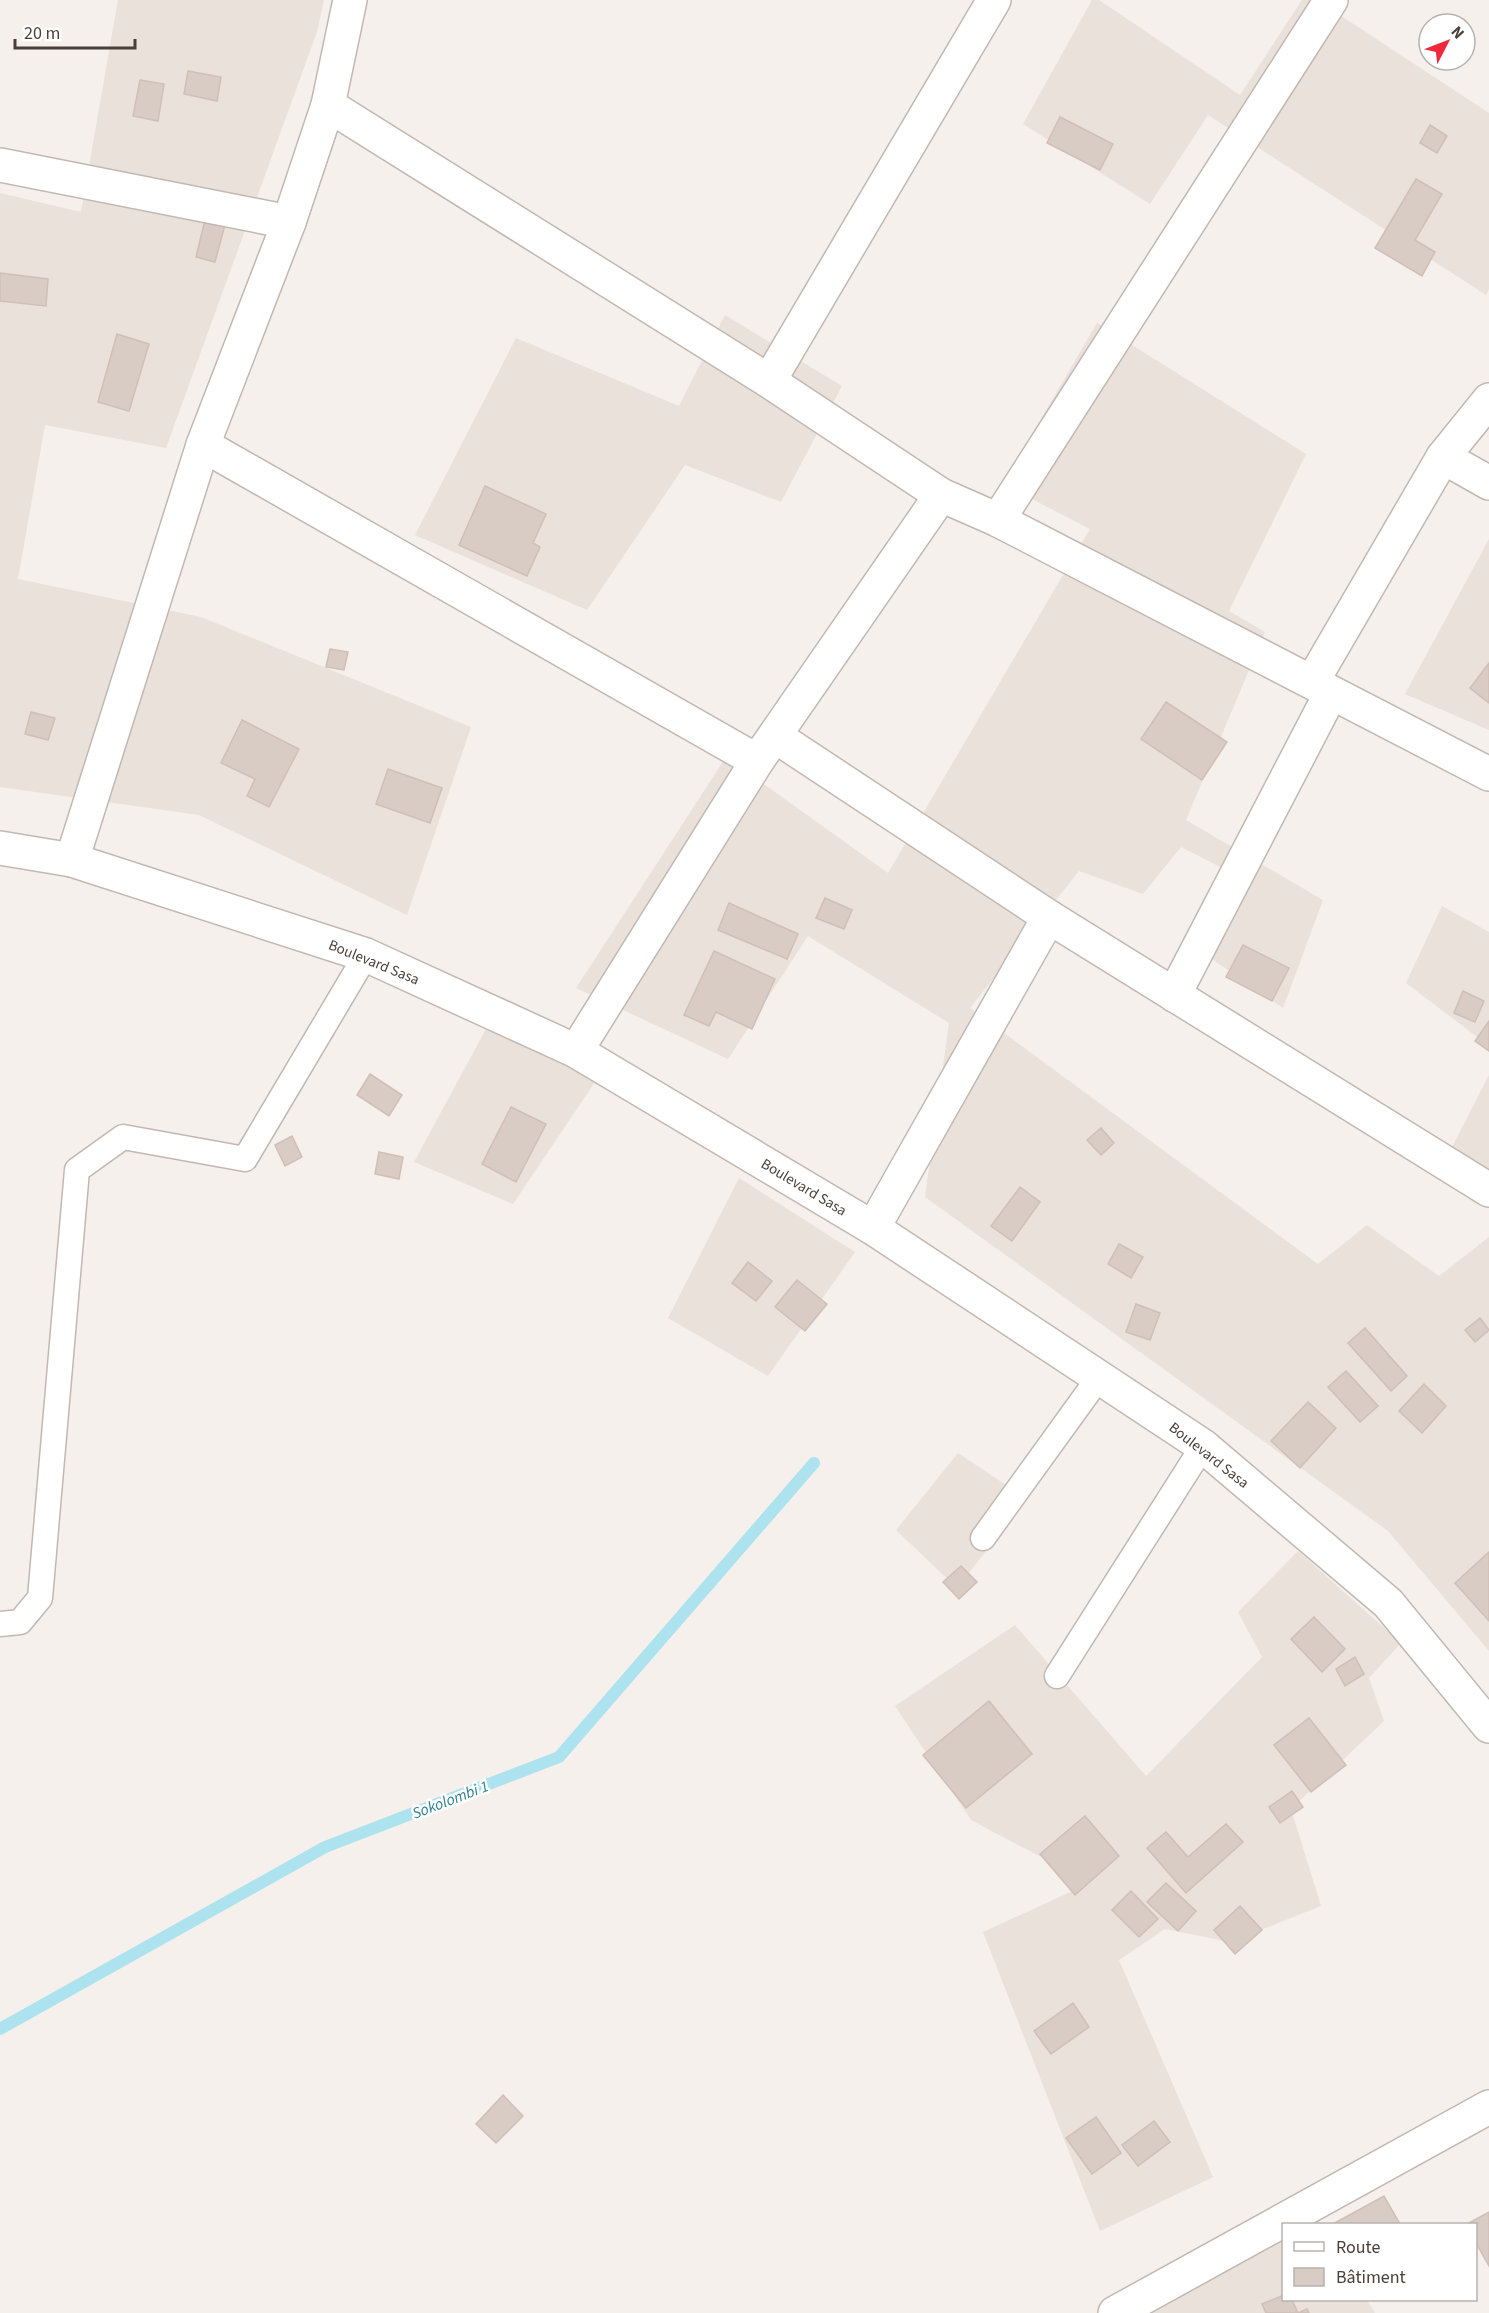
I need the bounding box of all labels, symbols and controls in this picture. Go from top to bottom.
scale bar [15,12,135,50]
north arrow [1417,12,1477,72]
text: 20 m [24,21,60,46]
text: N [1446,21,1469,44]
street label: Boulevard Sasa [325,935,422,990]
street label: Boulevard Sasa [757,1154,851,1221]
street label: Boulevard Sasa [1164,1417,1253,1493]
water label: Sokolombi 1 [409,1775,492,1825]
legend [1282,2223,1477,2301]
text: Route [1336,2235,1380,2260]
text: Bâtiment [1336,2265,1406,2290]

